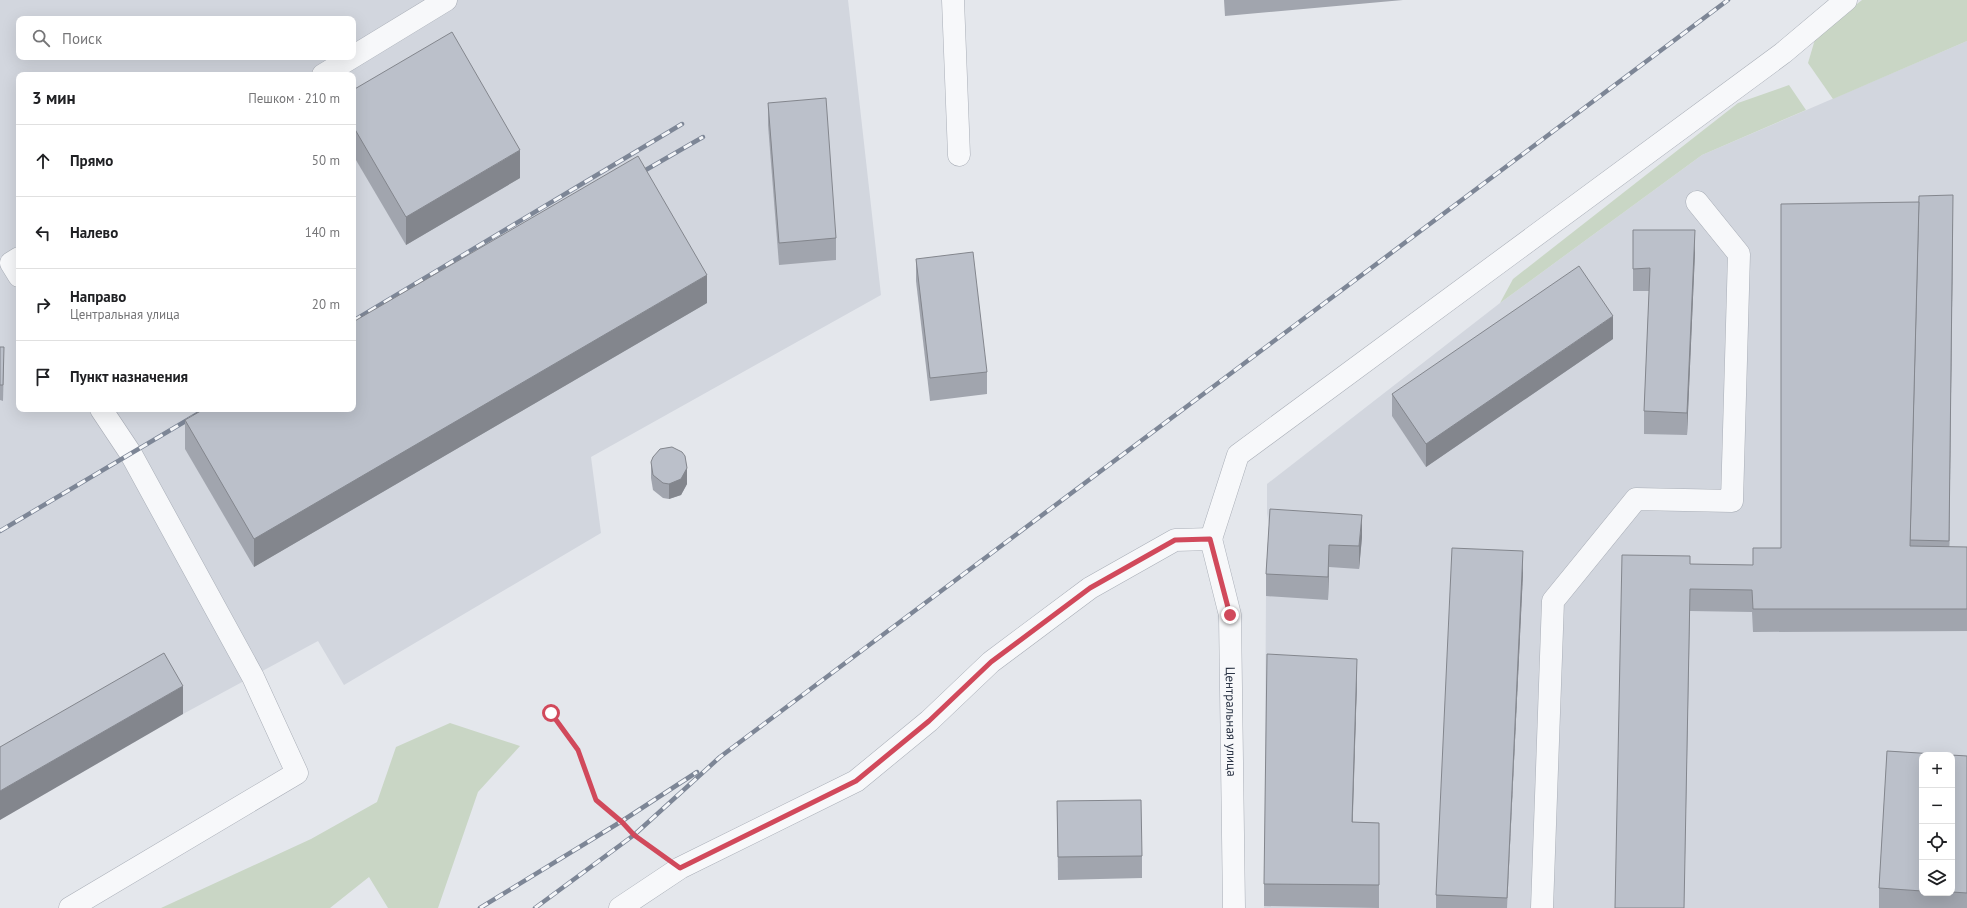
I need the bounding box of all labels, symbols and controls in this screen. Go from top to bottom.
search box [16,16,356,60]
icon: search [30,27,52,49]
text: Поиск [62,29,102,48]
text: 3 мин [32,87,76,109]
text: Пешком · 210 m [248,90,340,107]
icon: ahead [32,150,54,172]
text: Прямо [70,151,113,170]
text: 50 m [312,152,340,169]
icon: left [32,222,54,244]
text: Налево [70,223,118,242]
text: 140 m [305,224,340,241]
text: Направо [70,287,126,306]
icon: right [32,294,54,316]
text: 20 m [312,296,340,313]
text: Центральная улица [70,306,180,323]
icon: arrive [32,366,54,388]
text: Пункт назначения [70,367,188,386]
route end [1221,606,1239,624]
street label: Центральная улица [1222,667,1241,777]
route start [542,704,560,722]
map controls [1919,752,1955,896]
button: + [1919,752,1955,788]
button: − [1919,788,1955,824]
button: locate [1919,824,1955,860]
button: layers [1919,860,1955,896]

